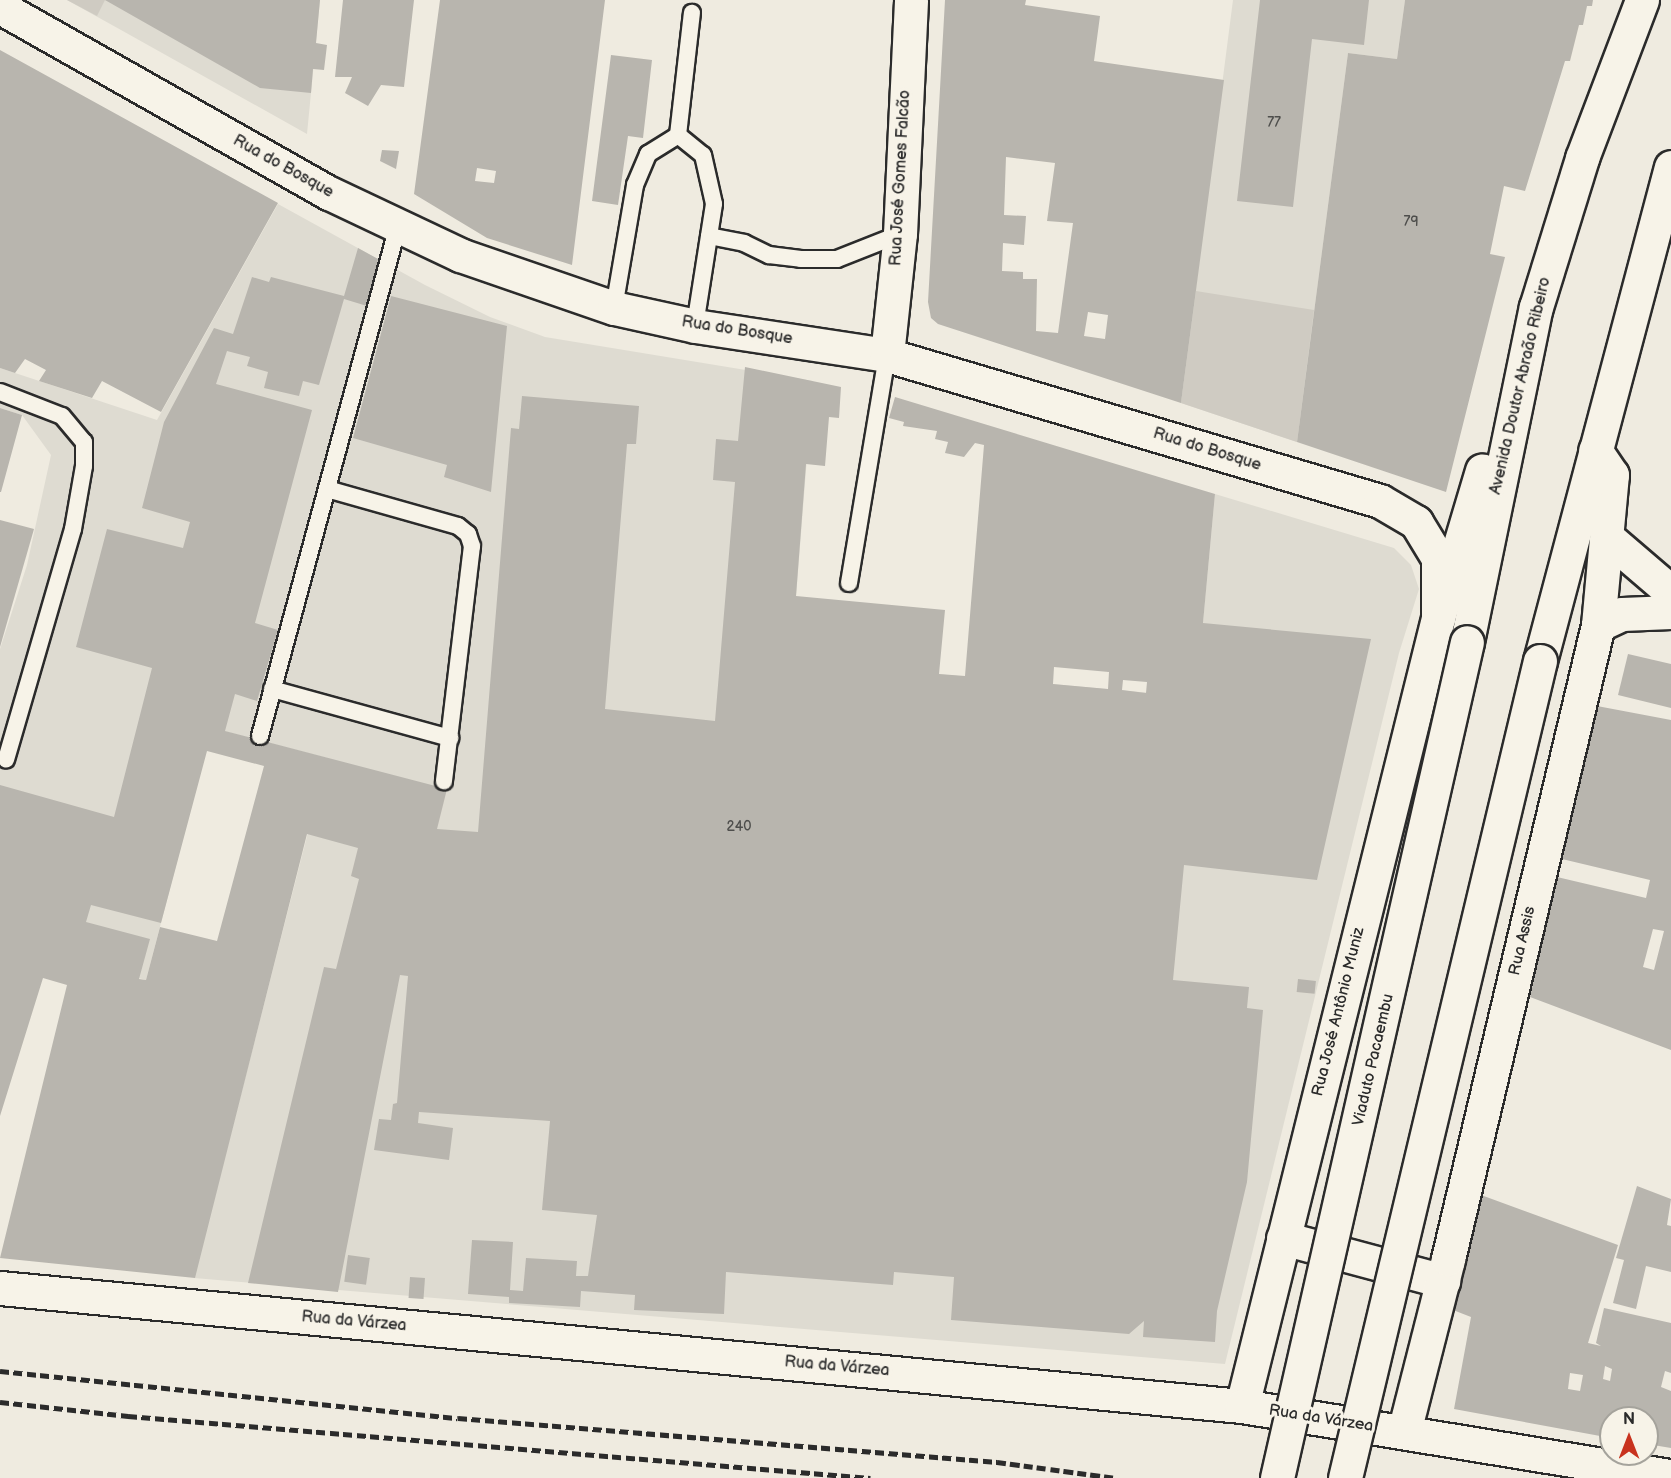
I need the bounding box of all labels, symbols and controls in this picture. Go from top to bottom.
street label: Rua José Gomes Falcão [887,89,915,267]
house number: 77 [1267,115,1281,131]
street label: Rua do Bosque [229,131,337,203]
house number: 79 [1404,214,1418,230]
street label: Avenida Doutor Abraão Ribeiro [1487,276,1555,496]
street label: Rua do Bosque [680,313,794,349]
street label: Rua do Bosque [1151,424,1263,476]
house number: 240 [727,819,751,835]
street label: Rua Assis [1506,905,1540,977]
street label: Rua José Antônio Muniz [1309,925,1369,1099]
street label: Viaduto Pacaembu [1349,992,1399,1128]
street label: Rua da Várzea [300,1308,408,1336]
street label: Rua da Várzea [783,1353,891,1381]
street label: Rua da Várzea [1267,1401,1375,1437]
north arrow [1599,1406,1659,1466]
text: N [1623,1410,1635,1429]

